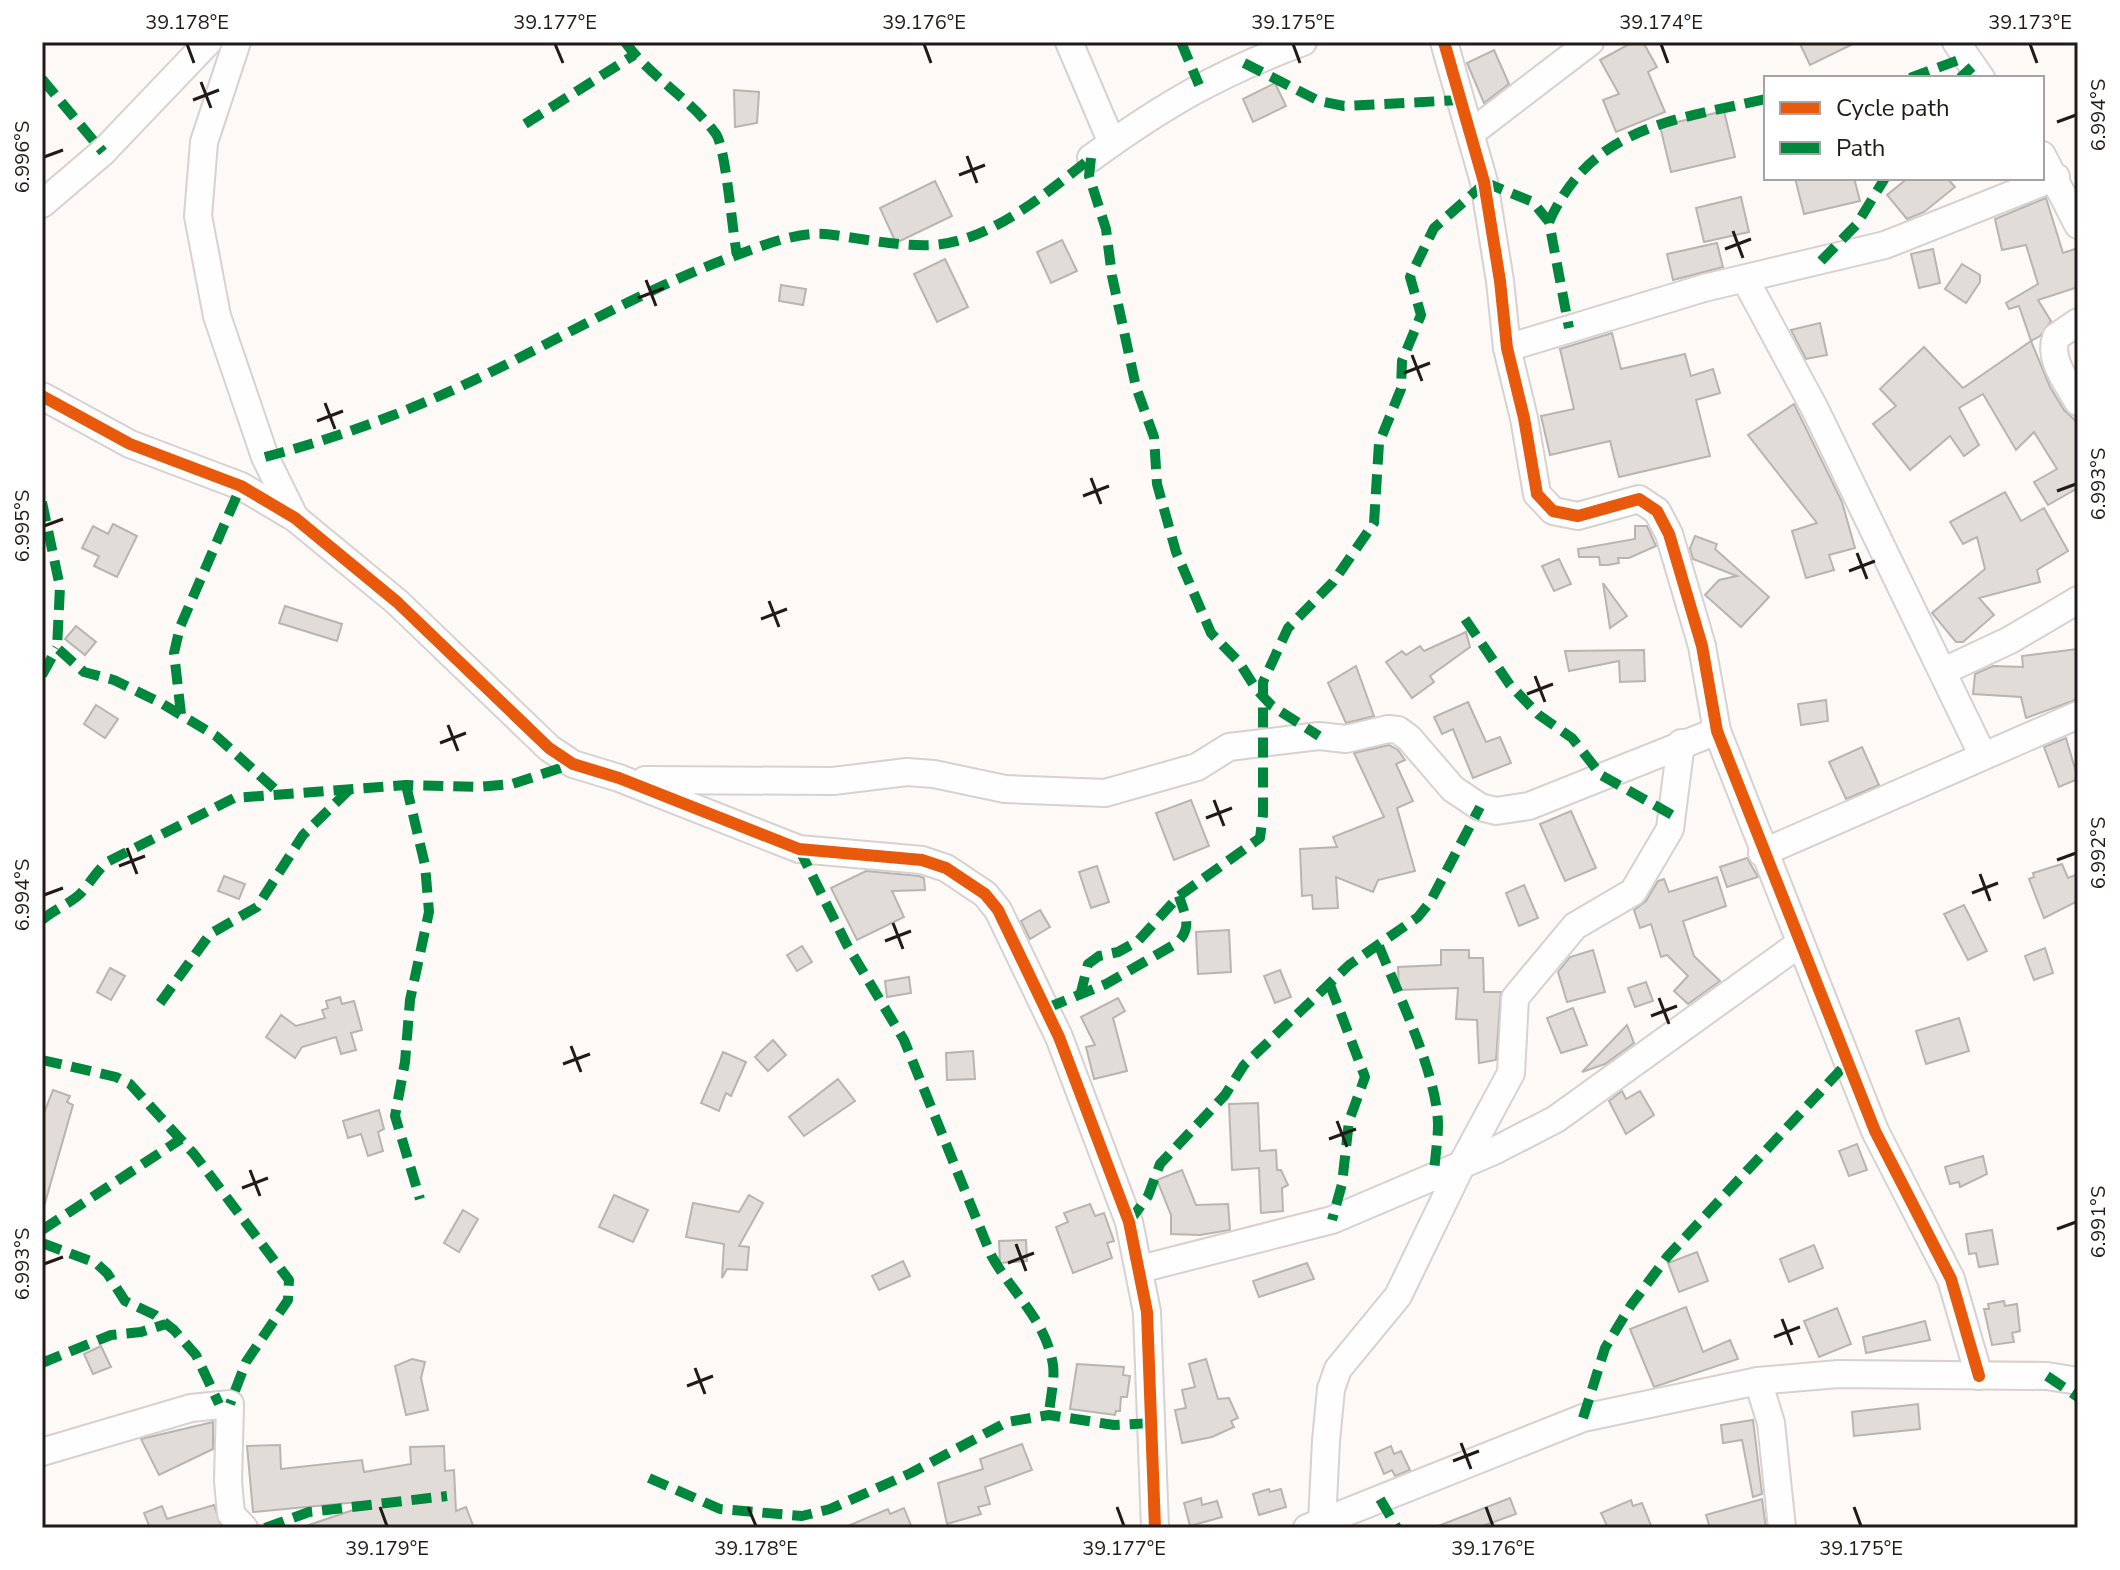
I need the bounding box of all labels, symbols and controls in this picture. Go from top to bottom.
text: 39.178°E [145,9,229,36]
text: 39.177°E [513,9,597,36]
text: 39.176°E [882,9,966,36]
text: 39.175°E [1251,9,1335,36]
text: 39.174°E [1619,9,1703,36]
text: 39.173°E [1988,9,2072,36]
legend [1764,76,2044,180]
text: 6.994°S [2085,79,2112,151]
text: Cycle path [1836,92,1950,124]
text: 6.996°S [9,121,36,193]
text: Path [1836,132,1885,164]
text: 6.993°S [2085,448,2112,520]
text: 6.995°S [9,490,36,562]
text: 6.992°S [2085,817,2112,889]
text: 6.994°S [9,859,36,931]
text: 6.991°S [2085,1186,2112,1258]
text: 6.993°S [9,1228,36,1300]
text: 39.179°E [345,1535,429,1562]
text: 39.178°E [714,1535,798,1562]
text: 39.177°E [1082,1535,1166,1562]
text: 39.176°E [1451,1535,1535,1562]
text: 39.175°E [1819,1535,1903,1562]

